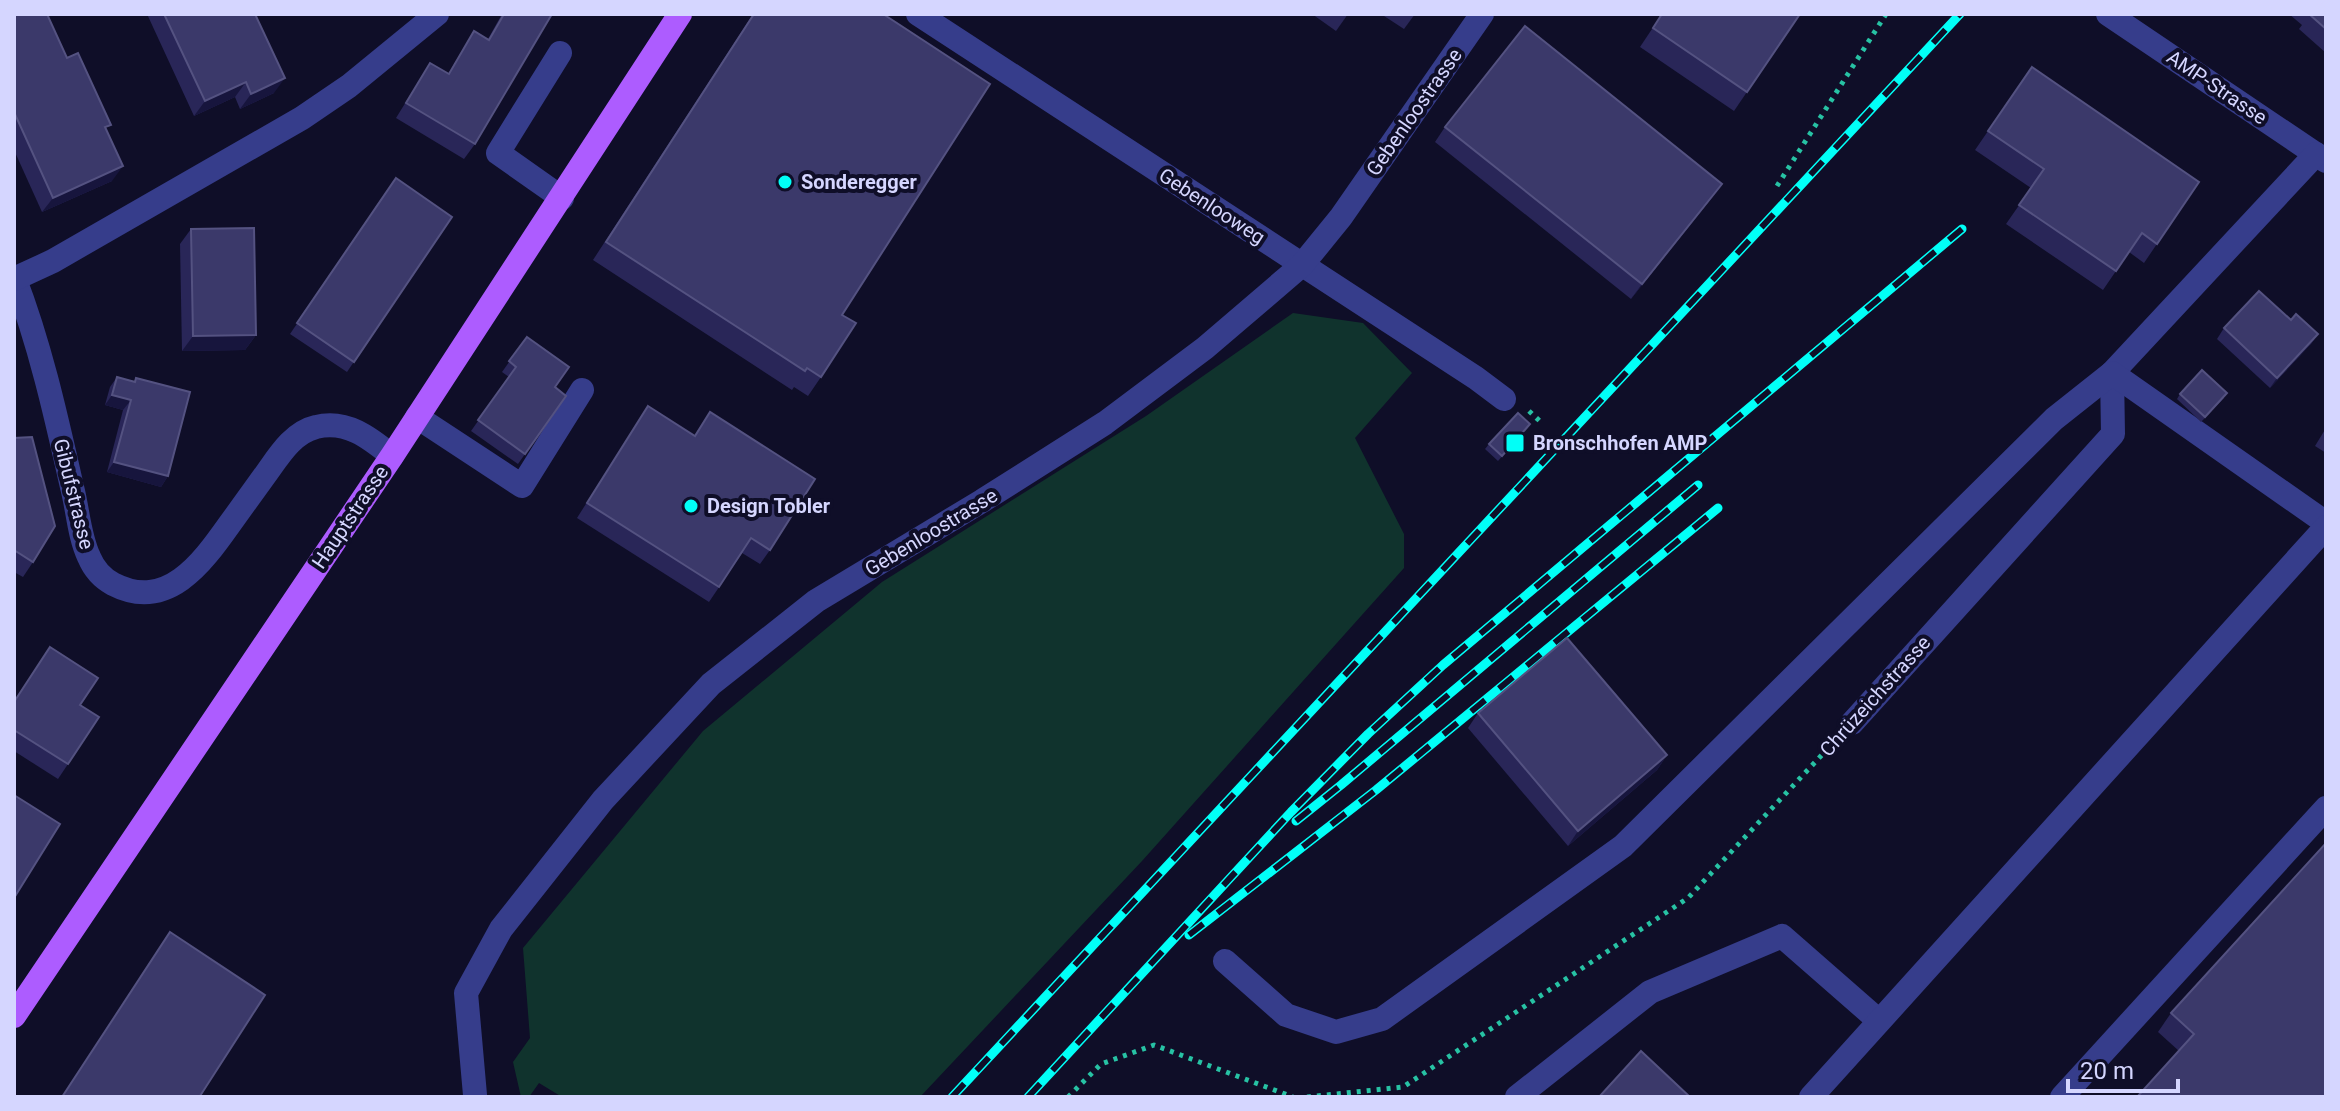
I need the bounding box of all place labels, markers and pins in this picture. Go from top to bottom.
place label: Sonderegger [801,170,917,194]
marker: Sonderegger [776,173,794,191]
place label: Bronschhofen AMP [1533,431,1708,455]
marker: Bronschhofen AMP [1504,432,1526,454]
place label: Design Tobler [707,494,831,518]
marker: Design Tobler [682,497,700,515]

